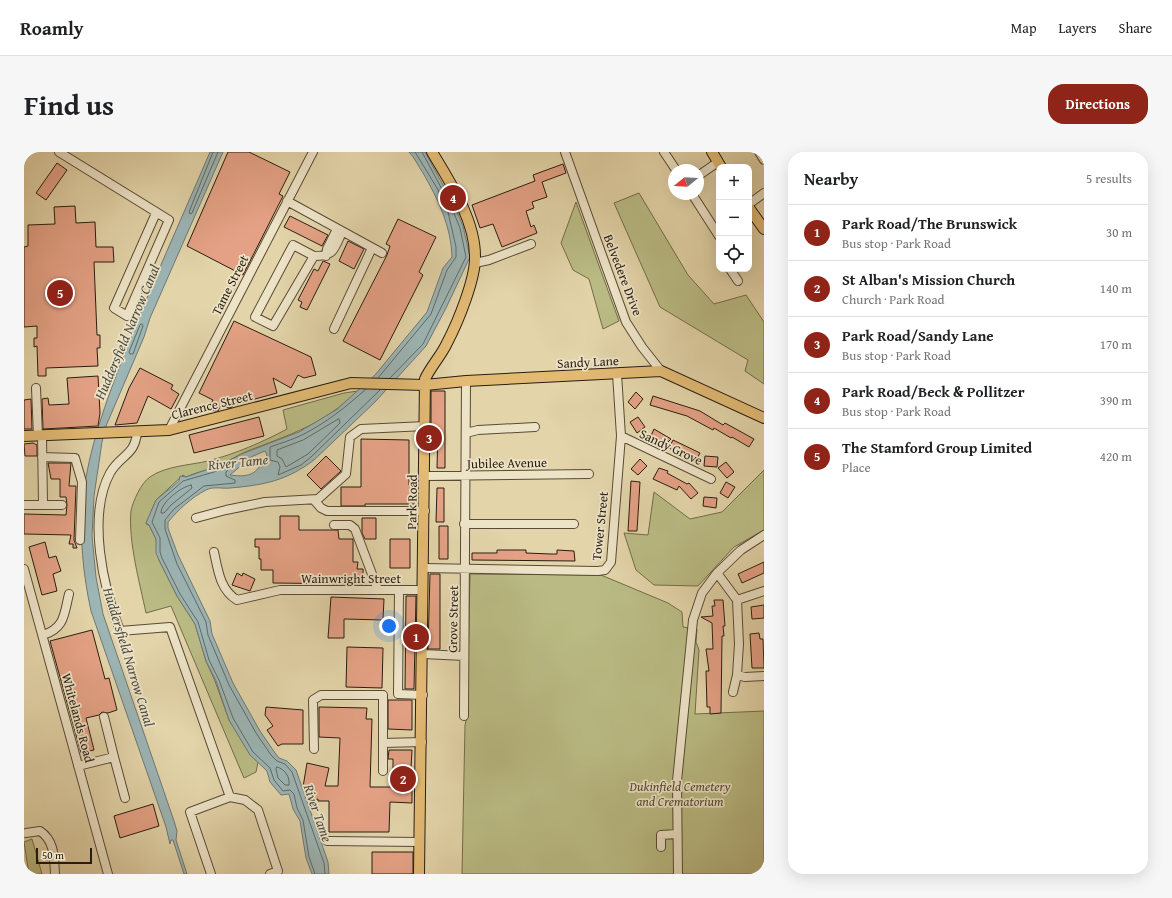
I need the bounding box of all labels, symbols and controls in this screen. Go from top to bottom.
text: Roamly [20,14,84,42]
text: Map [1011,18,1037,38]
text: Layers [1059,18,1097,38]
text: Share [1119,18,1152,38]
text: Find us [24,84,114,125]
button: Directions [1048,84,1148,124]
north arrow [668,164,704,200]
map controls [716,164,752,272]
button: + [716,164,752,200]
text: Nearby [804,166,858,191]
text: 5 results [1086,169,1132,188]
pin: 4 [440,183,466,213]
button: − [716,200,752,236]
text: Park Road/The Brunswick [842,213,1017,234]
text: 1 [814,223,820,242]
text: 30 m [1106,223,1132,242]
street label: Belvedere Drive [599,232,647,318]
text: Bus stop · Park Road [842,234,951,253]
button: locate [716,236,752,272]
street label: Tame Street [207,251,253,318]
water label: Huddersfield Narrow Canal [89,261,165,403]
text: St Alban's Mission Church [842,269,1015,290]
pin: 5 [47,278,73,308]
text: 2 [814,279,820,298]
text: 140 m [1100,279,1132,298]
text: Church · Park Road [842,290,944,309]
text: Park Road/Sandy Lane [842,325,994,346]
text: 3 [814,335,820,354]
text: 170 m [1100,335,1132,354]
text: Bus stop · Park Road [842,346,951,365]
street label: Sandy Lane [557,351,619,373]
text: Park Road/Beck & Pollitzer [842,381,1025,402]
street label: Clarence Street [169,386,255,424]
text: 4 [814,391,820,410]
text: 390 m [1100,391,1132,410]
text: Bus stop · Park Road [842,402,951,421]
pin: 3 [416,423,442,453]
street label: Sandy Grove [636,424,706,470]
text: The Stamford Group Limited [842,437,1032,458]
text: 5 [814,447,820,466]
text: 420 m [1100,447,1132,466]
water label: River Tame [206,449,269,475]
street label: Jubilee Avenue [465,453,547,473]
text: Place [842,458,871,477]
street label: Park Road [402,474,422,530]
street label: Tower Street [587,490,613,562]
street label: Wainwright Street [301,569,401,588]
water label: Huddersfield Narrow Canal [98,584,160,730]
street label: Grove Street [443,585,463,653]
your location [379,616,399,636]
pin: 1 [403,622,429,652]
street label: Whitelands Road [57,671,99,765]
pin: 2 [390,764,416,794]
park label: Dukinfield Cemetery and Crematorium [629,777,730,811]
water label: River Tame [298,780,337,845]
scale bar [36,846,92,865]
text: 50 m [42,847,64,863]

